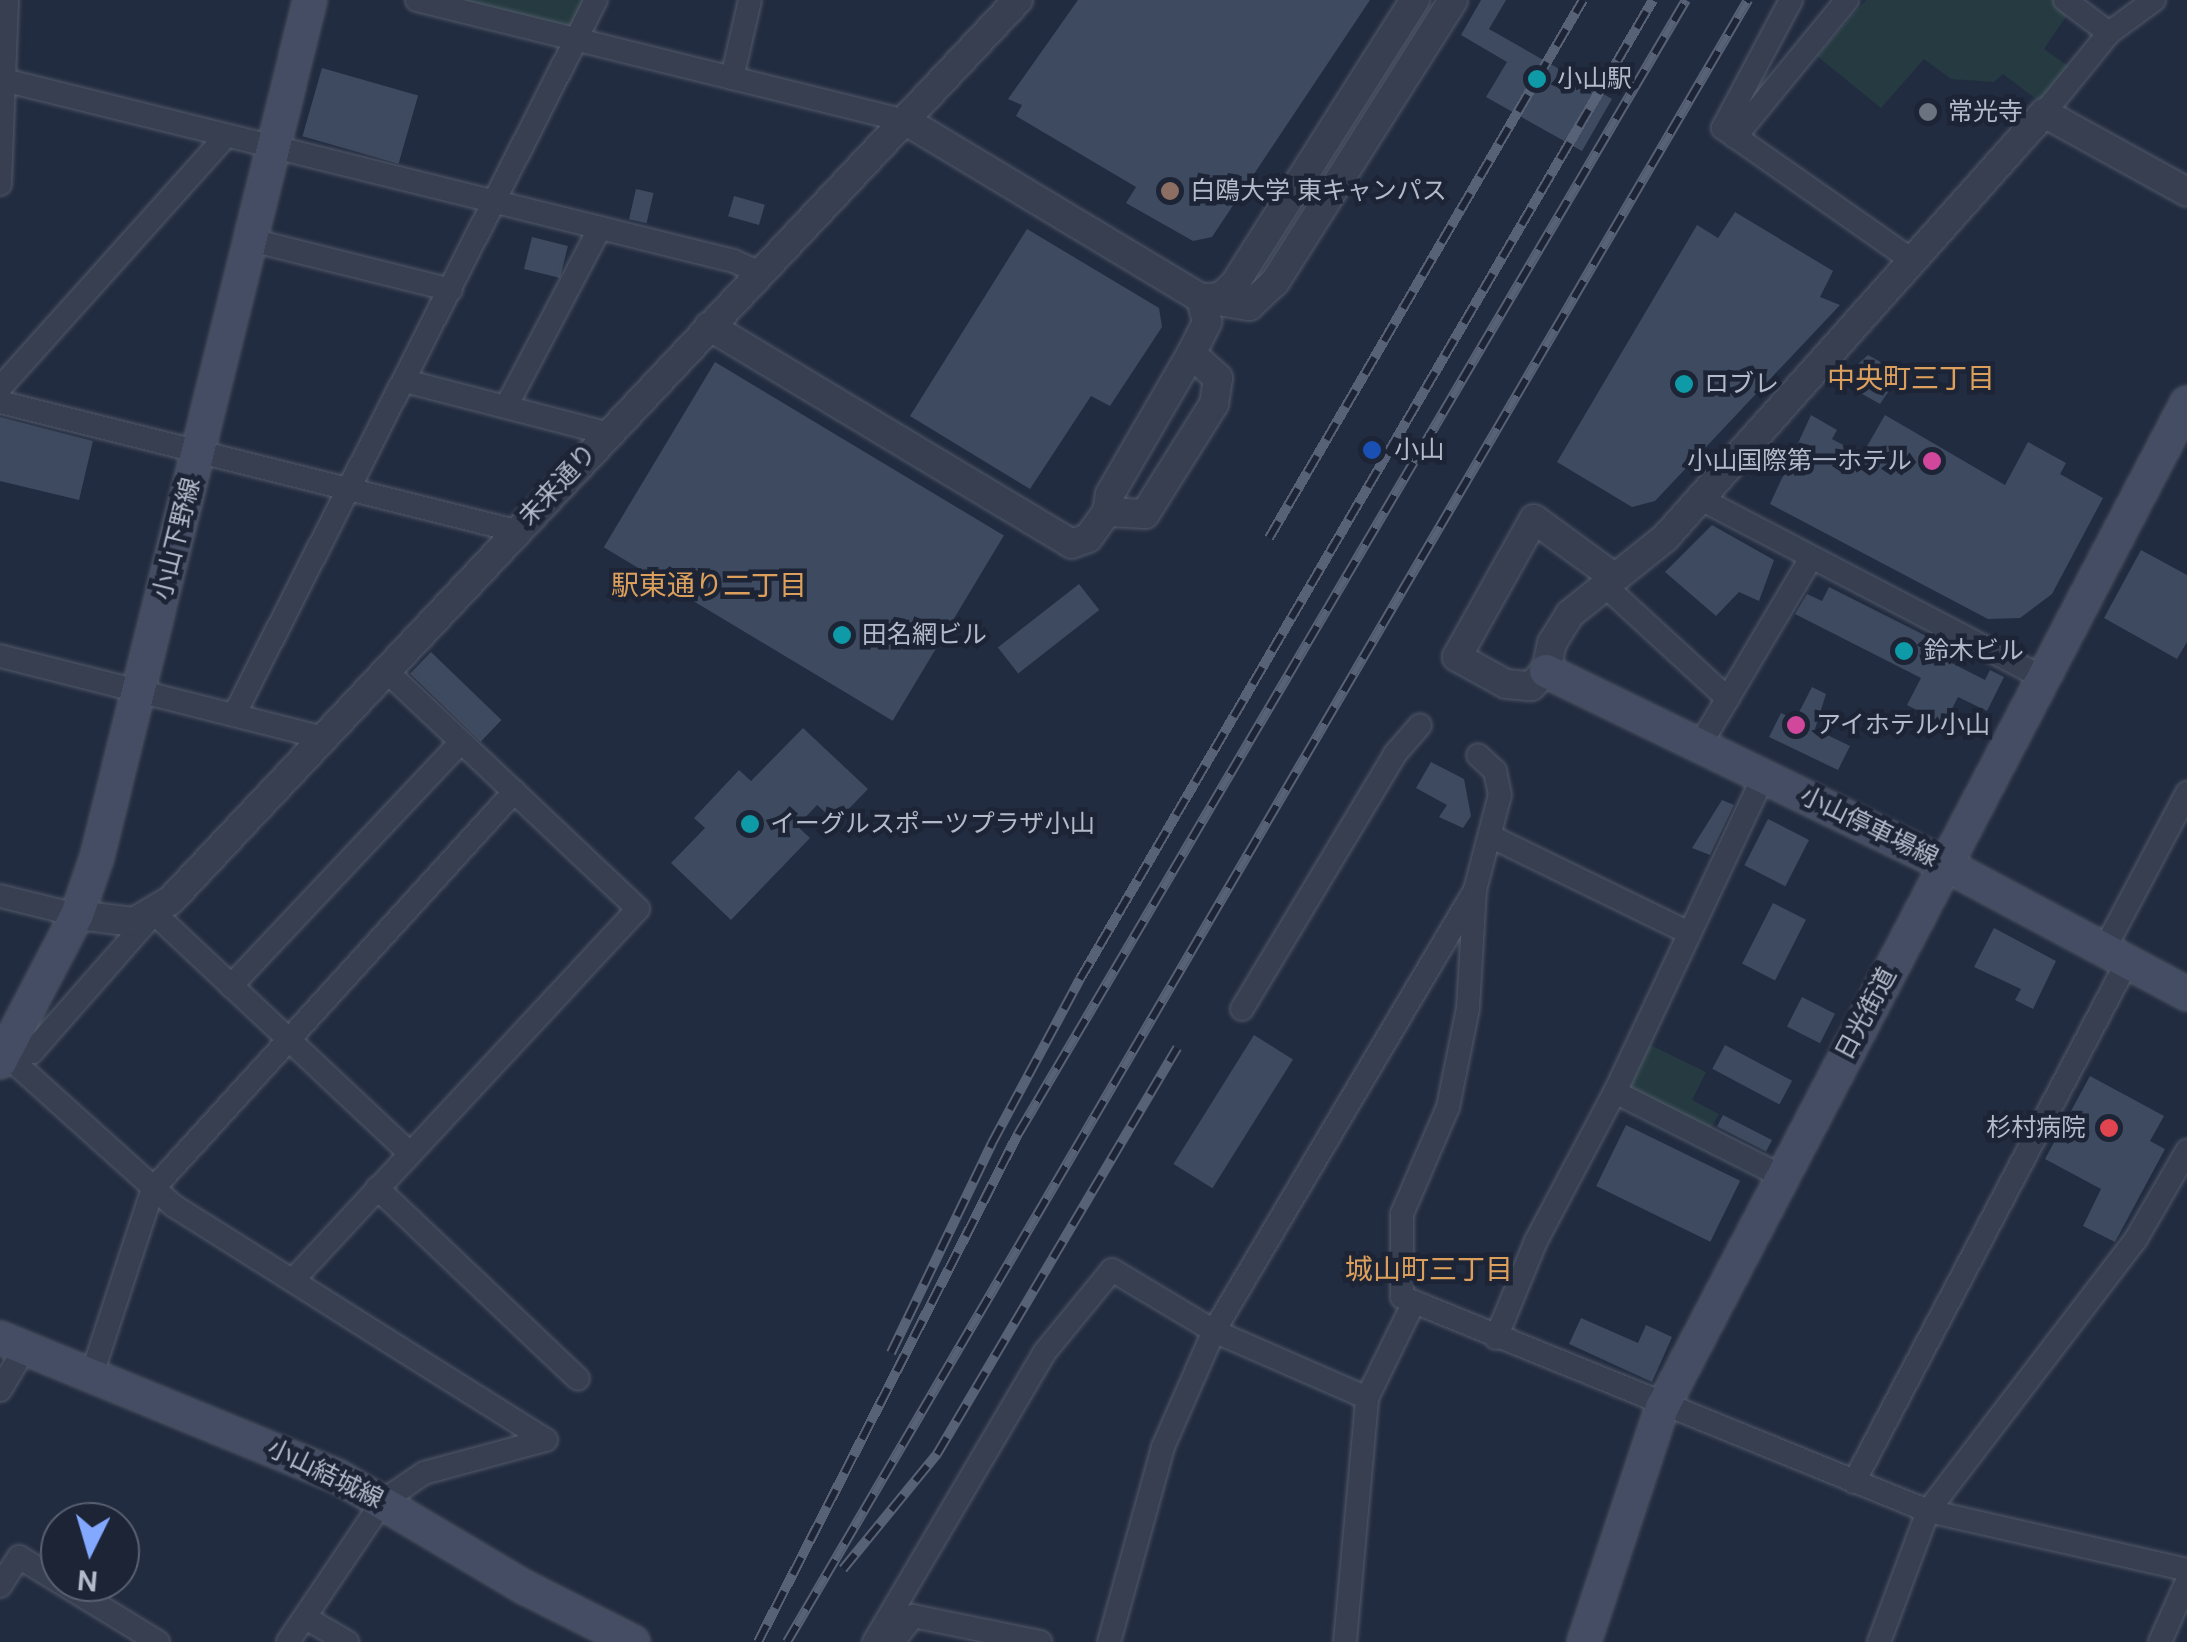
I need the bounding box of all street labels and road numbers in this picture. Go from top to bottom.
street label: 未来通り [513,438,603,532]
street label: 小山下野線 [147,475,207,603]
street label: 小山停車場線 [1795,781,1943,873]
street label: 日光街道 [1829,963,1903,1065]
street label: 小山結城線 [262,1433,388,1515]

